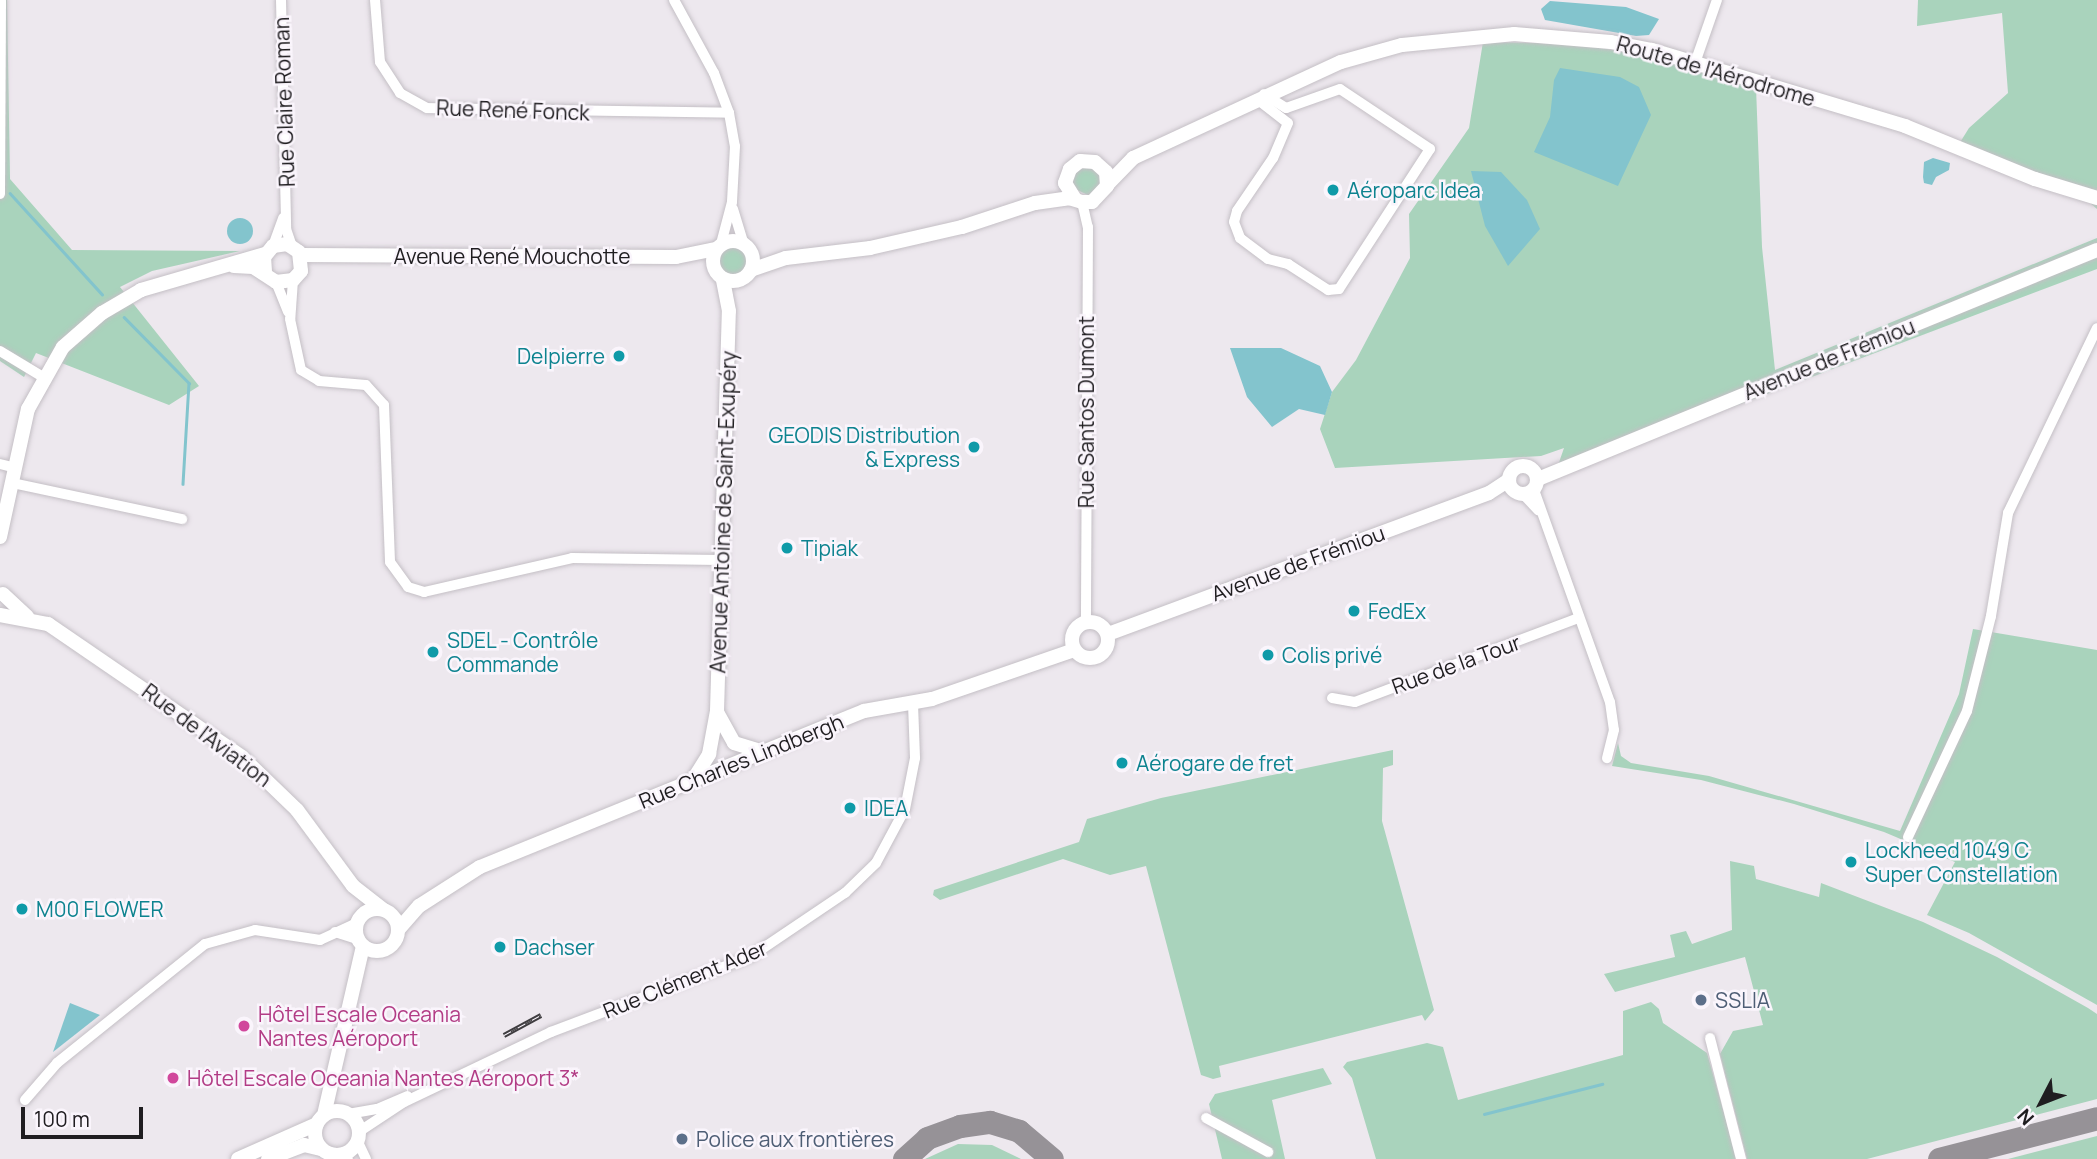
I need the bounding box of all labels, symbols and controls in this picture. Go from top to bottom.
street label: Rue Claire Roman [268,17,300,187]
street label: Route de l'Aérodrome [1614,31,1818,111]
street label: Rue René Fonck [436,95,590,125]
place label: Aéroparc Idea [1347,177,1481,203]
marker: Aéroparc Idea [1325,182,1341,198]
street label: Avenue René Mouchotte [393,243,631,269]
street label: Avenue de Frémiou [1740,313,1918,405]
street label: Rue Santos Dumont [1073,316,1099,508]
place label: Delpierre [517,343,605,369]
marker: Delpierre [611,348,627,364]
street label: Avenue Antoine de Saint-Exupéry [705,350,741,674]
place label: GEODIS Distribution & Express [768,422,960,472]
marker: GEODIS Distribution & Express [966,439,982,455]
street label: Avenue de Frémiou [1208,520,1388,606]
place label: Tipiak [801,535,858,561]
marker: Tipiak [779,540,795,556]
place label: FedEx [1368,598,1426,624]
marker: FedEx [1346,603,1362,619]
place label: SDEL - Contrôle Commande [447,627,599,677]
street label: Rue de la Tour [1388,629,1524,699]
place label: Colis privé [1282,642,1382,668]
marker: SDEL - Contrôle Commande [425,644,441,660]
marker: Colis privé [1260,647,1276,663]
street label: Rue de l'Aviation [137,678,277,792]
street label: Rue Charles Lindbergh [635,708,847,814]
place label: Aérogare de fret [1136,750,1294,776]
marker: Aérogare de fret [1114,755,1130,771]
place label: IDEA [864,795,908,821]
marker: IDEA [842,800,858,816]
place label: Lockheed 1049 C Super Constellation [1865,837,2058,887]
marker: Lockheed 1049 C Super Constellation [1843,854,1859,870]
place label: M00 FLOWER [36,896,164,922]
marker: M00 FLOWER [14,901,30,917]
place label: Dachser [514,934,595,960]
street label: Rue Clément Ader [599,935,771,1023]
marker: Dachser [492,939,508,955]
place label: SSLIA [1715,987,1770,1013]
marker: SSLIA [1693,992,1709,1008]
place label: Hôtel Escale Oceania Nantes Aéroport [258,1001,461,1051]
marker: Hôtel Escale Oceania Nantes Aéroport [236,1018,252,1034]
place label: Hôtel Escale Oceania Nantes Aéroport 3* [187,1065,579,1091]
north arrow [2006,1068,2076,1138]
marker: Hôtel Escale Oceania Nantes Aéroport 3* [165,1070,181,1086]
scale bar [24,1092,147,1136]
text: N [2011,1103,2040,1131]
text: 100 m [34,1105,90,1133]
place label: Police aux frontières [696,1126,894,1152]
marker: Police aux frontières [674,1131,690,1147]

